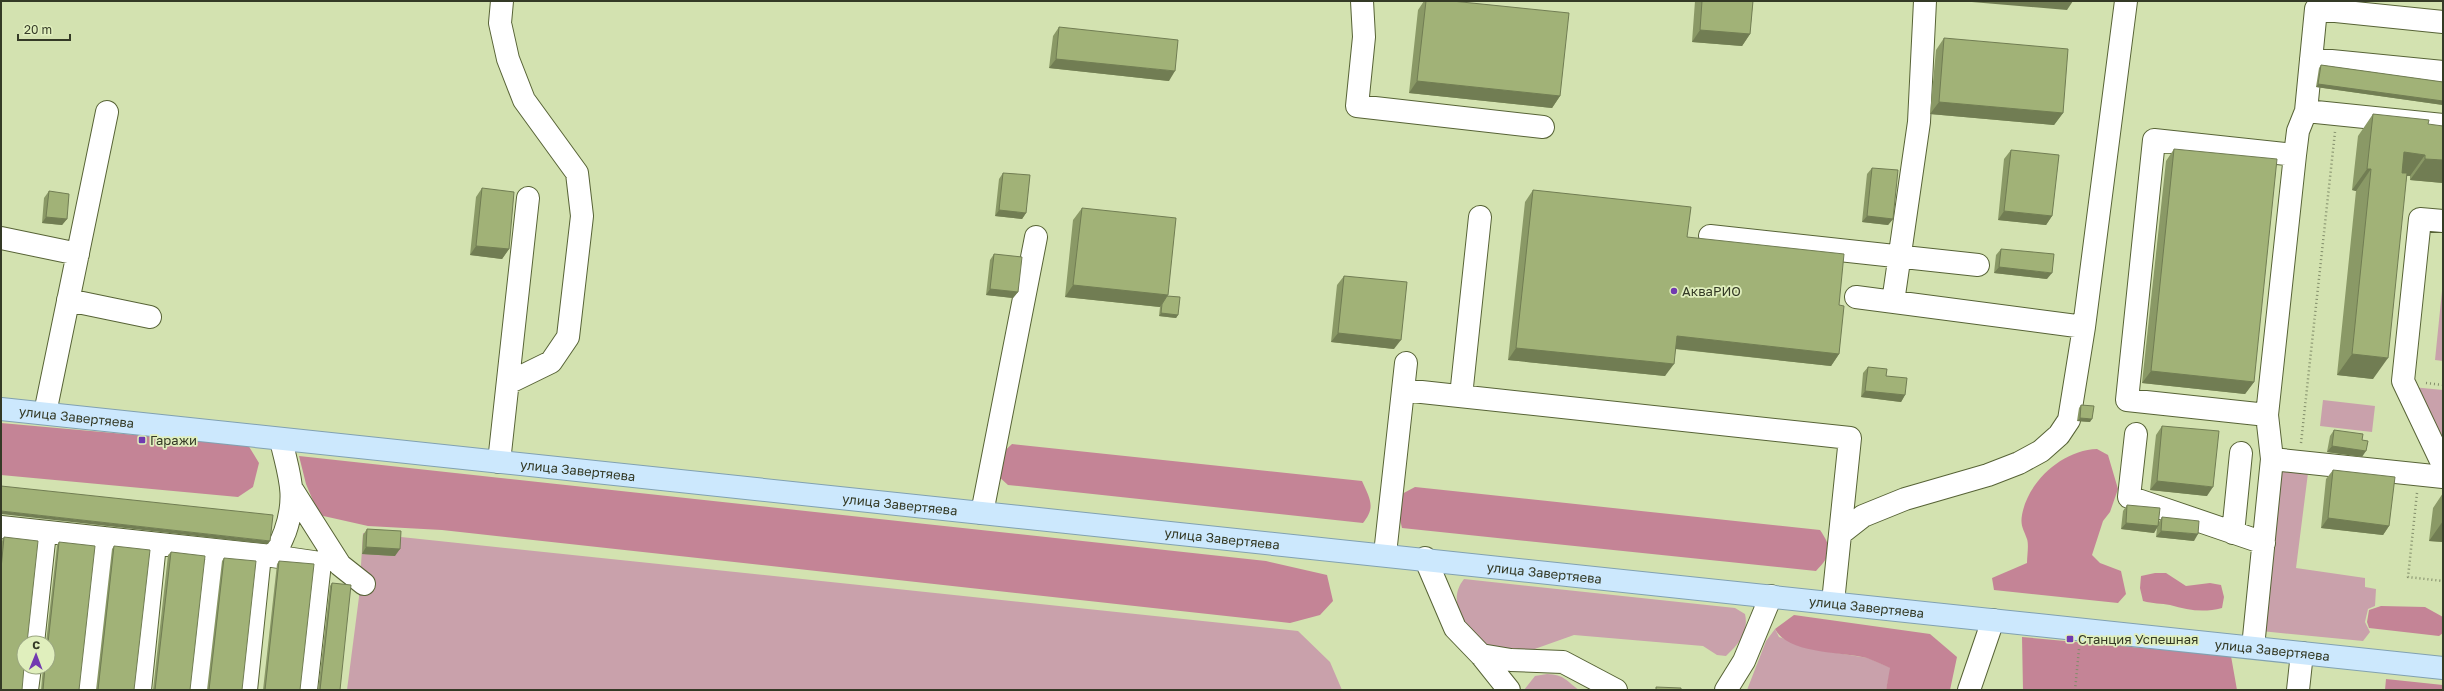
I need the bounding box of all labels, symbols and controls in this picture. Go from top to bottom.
scale bar [18,16,70,42]
text: 20 m [24,22,52,37]
place label: АкваРИО [1682,283,1741,299]
marker: АкваРИО [1669,286,1679,296]
street label: улица Завертяева [18,403,135,431]
place label: Гаражи [150,432,197,448]
marker: Гаражи [137,435,147,445]
street label: улица Завертяева [519,456,636,484]
street label: улица Завертяева [842,490,958,518]
street label: улица Завертяева [1164,524,1281,553]
street label: улица Завертяева [1486,559,1603,587]
street label: улица Завертяева [1808,593,1925,621]
place label: Станция Успешная [2078,631,2198,647]
marker: Станция Успешная [2065,634,2075,644]
north arrow [16,635,56,675]
street label: улица Завертяева [2214,636,2331,664]
text: С [32,638,40,651]

